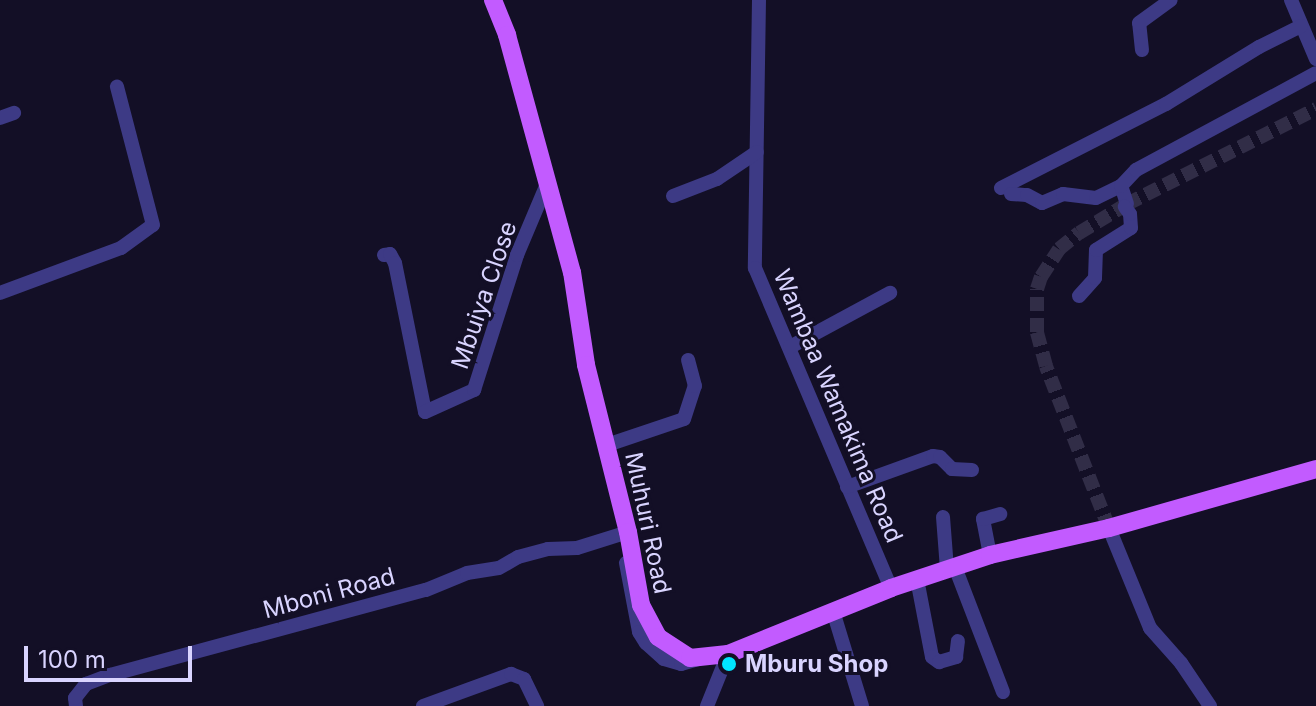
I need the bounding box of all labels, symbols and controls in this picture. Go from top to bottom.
street label: Mbuiya Close [445,217,523,373]
street label: Wambaa Wamakima Road [767,265,909,547]
street label: Muhuri Road [619,450,677,596]
street label: Mboni Road [260,562,398,624]
scale bar [28,630,196,680]
text: 100 m [38,645,106,674]
place label: Mburu Shop [745,650,888,678]
marker: Mburu Shop [720,655,738,673]

